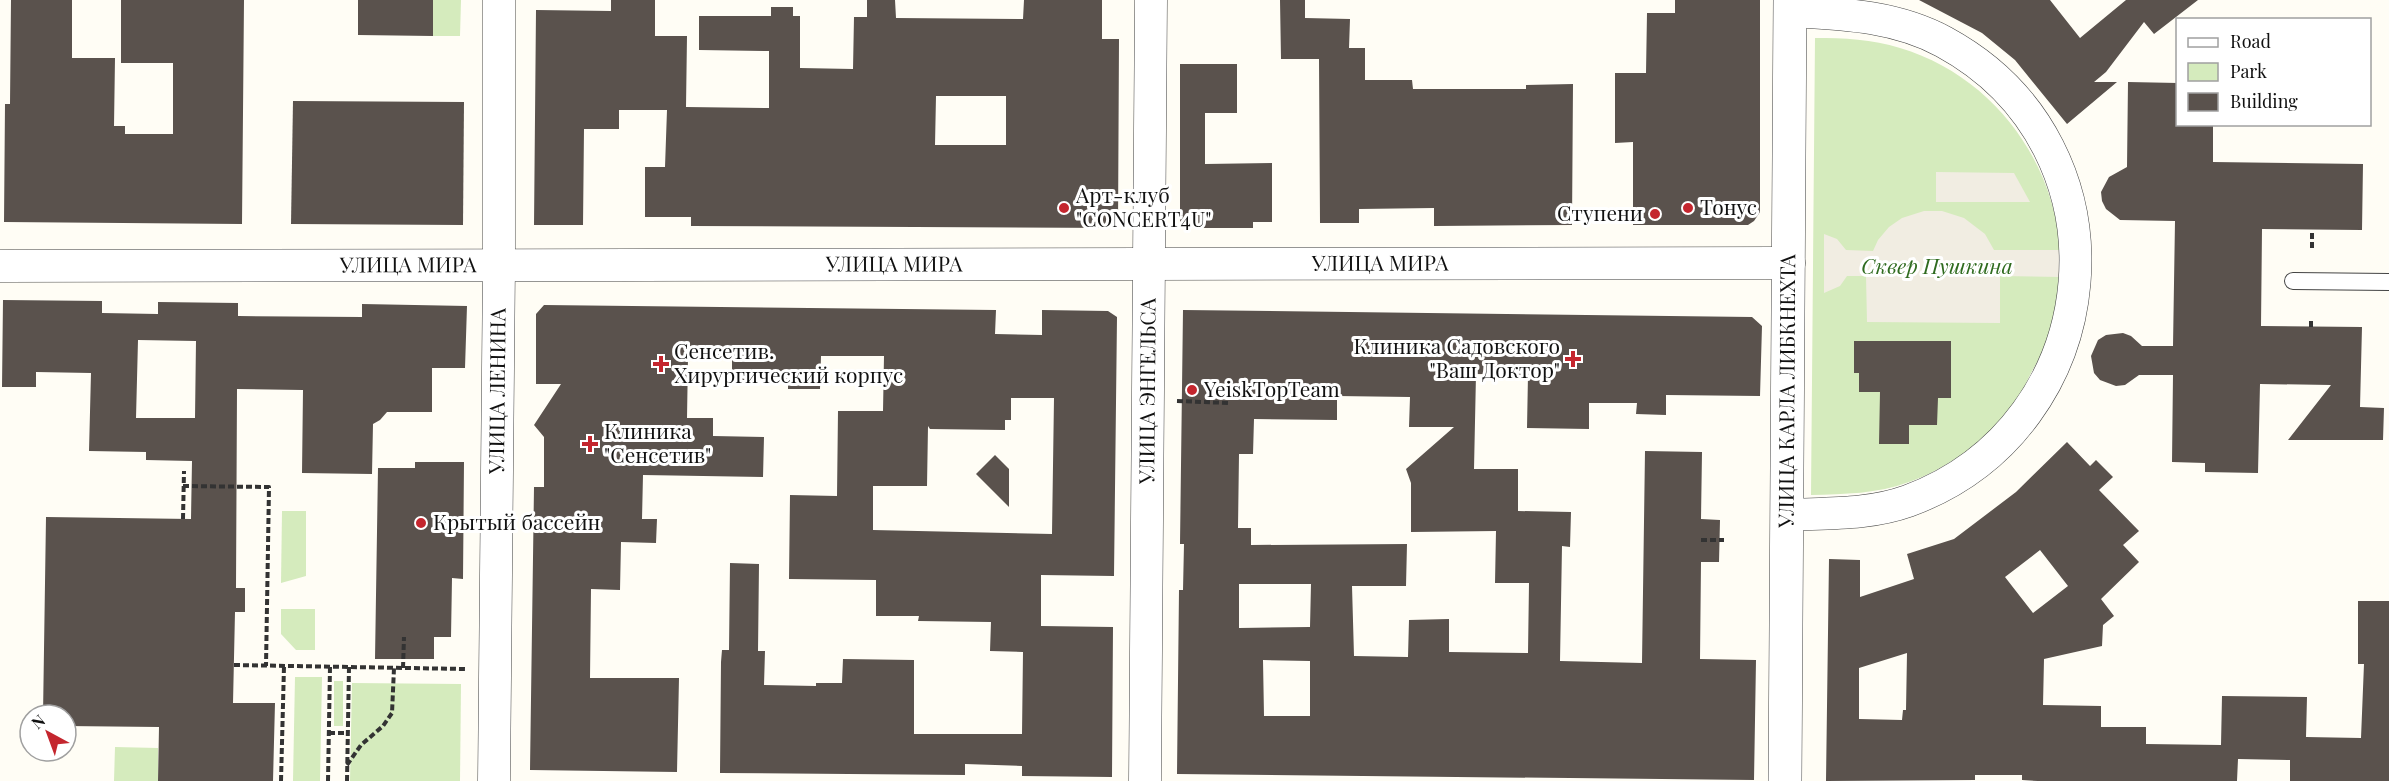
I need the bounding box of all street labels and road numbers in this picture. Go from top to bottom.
street label: УЛИЦА МИРА [825,248,963,277]
street label: УЛИЦА МИРА [1311,248,1449,276]
street label: УЛИЦА МИРА [339,249,477,277]
street label: УЛИЦА КАРЛА ЛИБКНЕХТА [1771,253,1800,529]
street label: УЛИЦА ЭНГЕЛЬСА [1131,297,1161,485]
street label: УЛИЦА ЛЕНИНА [481,307,511,475]

